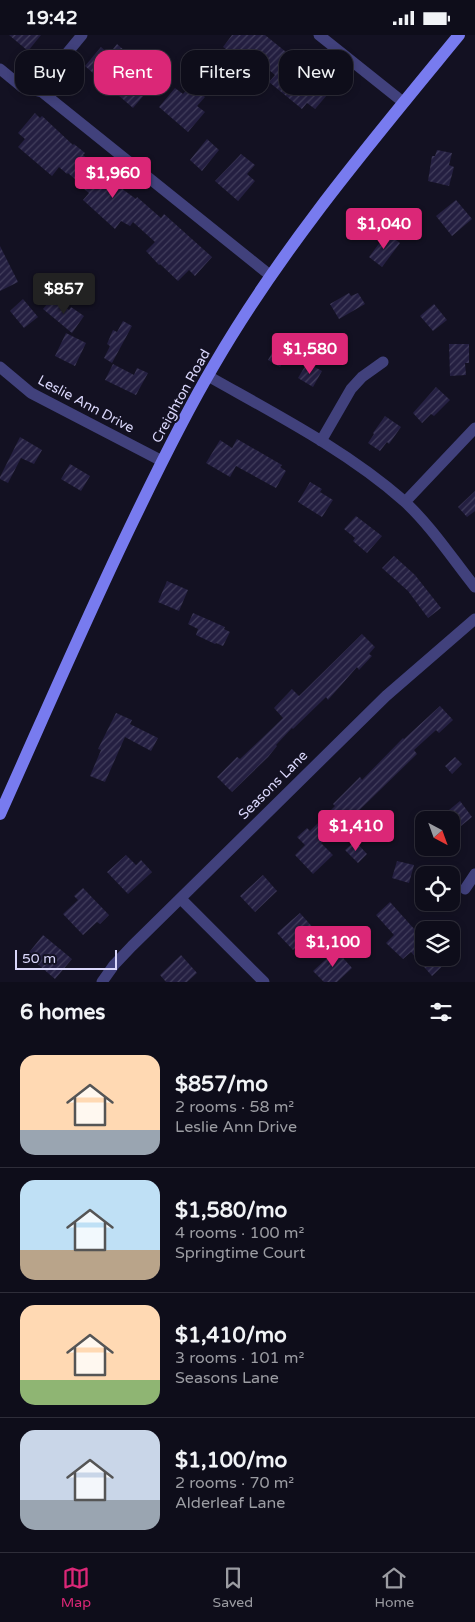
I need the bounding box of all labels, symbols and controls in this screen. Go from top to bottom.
text: 19:42 [25,7,78,29]
chip: Buy [15,50,84,95]
chip: Rent [94,50,171,95]
chip: Filters [181,50,269,95]
chip: New [279,50,353,95]
pin: $1,960 [72,156,154,199]
text: $1,960 [86,163,140,183]
pin: $1,040 [343,207,425,250]
text: $1,040 [357,214,411,234]
pin: $857 [34,273,94,315]
text: $857 [44,279,84,299]
pin: $1,580 [269,333,351,375]
text: $1,580 [283,339,337,359]
street label: Creighton Road [148,346,214,446]
street label: Leslie Ann Drive [35,371,137,437]
street label: Seasons Lane [235,747,311,823]
pin: $1,410 [315,809,397,852]
north arrow [415,811,460,856]
map controls [415,811,460,966]
text: $1,410 [329,816,383,836]
button: locate [415,866,460,911]
button: layers [415,921,460,966]
pin: $1,100 [292,925,374,968]
text: $1,100 [306,932,360,952]
scale bar [15,947,118,970]
text: 50 m [22,950,56,967]
icon: filters [427,998,455,1026]
text: 6 homes [20,1000,105,1025]
text: $857/mo [175,1072,268,1097]
icon: home [60,1075,120,1135]
text: 2 rooms · 58 m² [175,1097,294,1117]
text: Leslie Ann Drive [175,1117,297,1137]
text: $1,580/mo [175,1198,287,1223]
icon: home [60,1200,120,1260]
text: 4 rooms · 100 m² [175,1223,304,1243]
text: Springtime Court [175,1243,305,1263]
text: $1,410/mo [175,1323,287,1348]
icon: home [60,1325,120,1385]
text: 3 rooms · 101 m² [175,1348,304,1368]
text: Seasons Lane [175,1368,279,1388]
text: $1,100/mo [175,1448,287,1473]
icon: home [60,1450,120,1510]
text: 2 rooms · 70 m² [175,1473,294,1493]
text: Alderleaf Lane [175,1493,285,1513]
tab: Map [61,1564,91,1611]
tab: Saved [213,1564,253,1611]
tab: Home [375,1564,414,1611]

